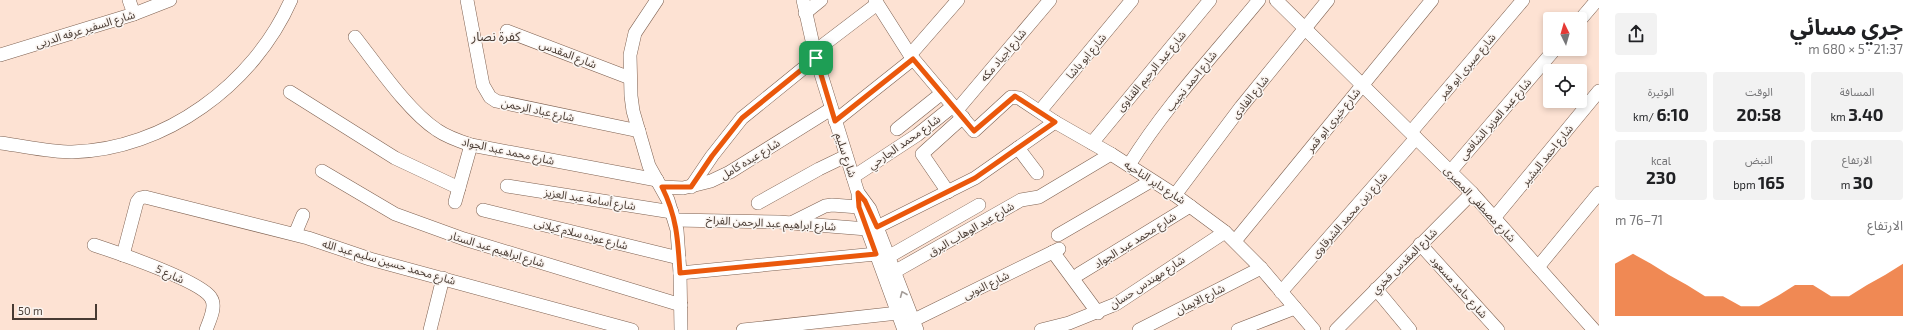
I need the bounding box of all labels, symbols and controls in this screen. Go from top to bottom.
street label: شارع السفير عرفه الدربى [33,7,137,52]
north arrow [1543,12,1587,56]
map controls [1543,12,1587,108]
button: share [1615,13,1657,55]
text: جري مسائي [1790,13,1903,39]
street label: شارع اجياد مكه [977,25,1030,85]
street label: شارع عبد الرحيم القناوى [1113,27,1191,116]
district label: كفرة نصار [471,28,521,44]
street label: شارع ابو باشا [1063,30,1110,82]
street label: شارع صبرى ابو قمر [1435,30,1500,103]
street label: شارع المقدس [537,37,599,72]
pin [799,41,833,75]
text: 21:37 · 5 × 680 m [1808,41,1903,57]
icon: arrive [805,47,827,69]
street label: شارع احمد نجيب [1162,48,1221,115]
button: locate [1543,64,1587,108]
street label: شارع الفادى [1228,72,1273,122]
street label: شارع عبد العزيز الشافعى [1456,75,1535,163]
street label: شارع خيرى ابو قمر [1302,85,1364,156]
text: الوتيرة [1648,85,1674,98]
text: الوقت [1745,85,1773,98]
text: المسافة [1840,85,1874,98]
street label: شارع عباد الرحمن [500,95,576,126]
text: 6:10 [1656,104,1689,124]
text: 20:58 [1737,104,1781,124]
text: 3.40 [1848,104,1883,124]
text: /km [1633,110,1656,123]
text: km [1831,110,1848,123]
street label: شارع محمد الجارحي [865,112,945,174]
street label: شارع احمد البشير [1517,121,1577,190]
street label: شارع سليم [830,131,860,180]
street label: شارع محمد عبد الجواد [460,134,556,169]
street label: شارع عبده كامل [717,135,783,183]
text: النبض [1745,153,1773,166]
text: الارتفاع [1842,153,1872,166]
text: kcal [1651,154,1671,167]
street label: شارع داير الناحيه [1121,157,1189,208]
street label: شارع مصطفى المصرى [1440,163,1519,246]
text: 230 [1646,167,1676,187]
street label: شارع زين محمد الشرقاوى [1308,169,1391,261]
text: 165 [1758,172,1785,192]
text: 30 [1853,172,1873,192]
text: bpm [1733,178,1758,191]
text: m [1841,178,1853,191]
street label: شارع أسامة عبد العزيز [542,185,637,214]
street label: شارع عبد الوهاب البرق [926,199,1017,260]
street label: شارع محمد عبد الجواد [1091,209,1180,272]
text: 71–76 m [1615,212,1663,228]
street label: شارع ابراهيم عبد الرحمن الفراخ [706,213,837,235]
street label: شارع عوده سلام كيلانى [532,216,630,253]
text: الارتفاع [1867,217,1903,233]
street label: شارع المقدس فخري [1368,225,1442,299]
street label: شارع ابراهيم عبد الستار [446,228,547,272]
street label: شارع محمد حسين سليم عبد الله [320,236,458,290]
street label: شارع مهندس حسان [1107,252,1188,312]
street label: شارع حامد مسعود [1427,253,1491,322]
street label: شارع 5 [153,262,187,288]
street label: شارع النوبى [961,268,1012,303]
street label: شارع الايمان [1173,280,1228,318]
one-way arrow [900,290,908,298]
scale bar [12,302,97,321]
text: 50 m [18,304,43,317]

